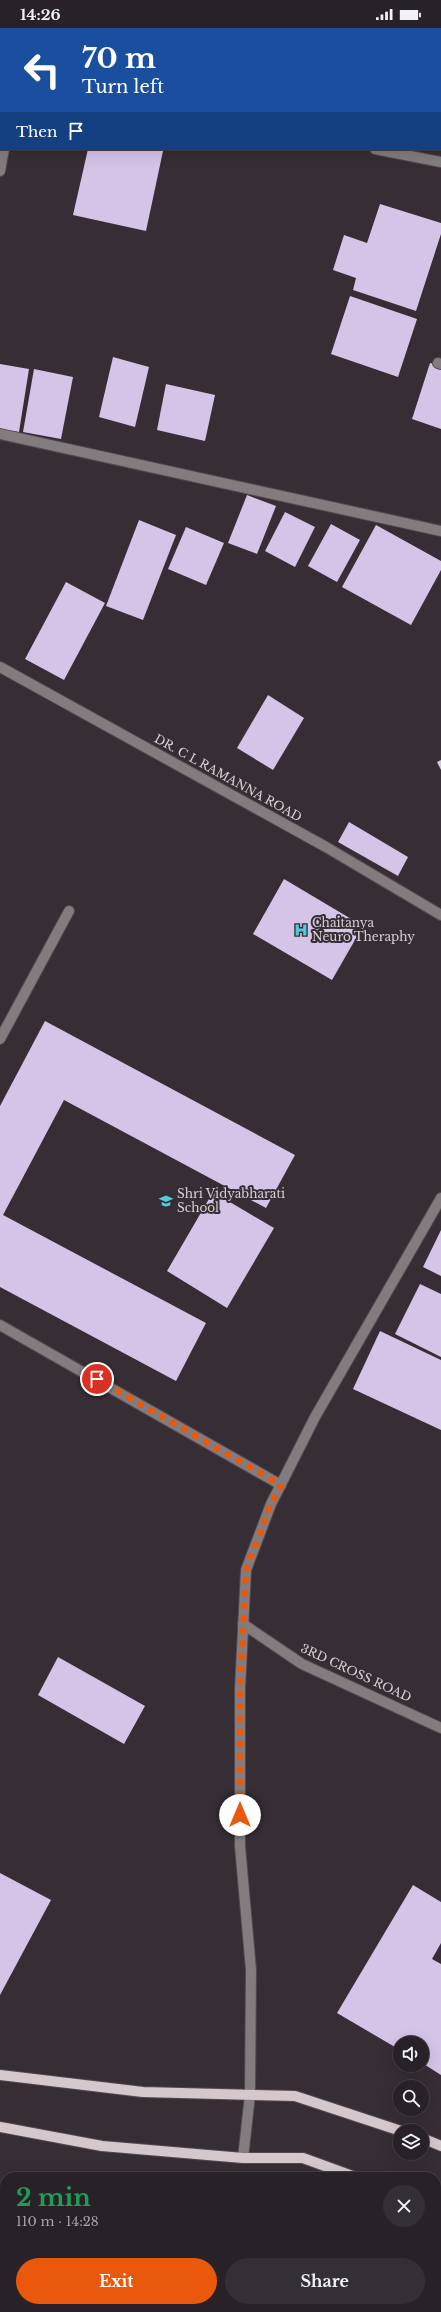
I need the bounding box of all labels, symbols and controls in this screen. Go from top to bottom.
text: 14:26 [20,5,61,24]
text: 70 m [82,41,156,76]
icon: left [16,44,68,96]
text: Turn left [82,76,164,98]
icon: arrive [65,120,87,142]
text: Then [16,122,57,141]
street label: DR. C L RAMANNA ROAD [152,731,305,824]
place label: Chaitanya Neuro Theraphy [312,915,415,944]
hospital icon: Chaitanya Neuro Theraphy [293,922,309,938]
place label: Shri Vidyabharati School [177,1186,285,1215]
school or university icon: Shri Vidyabharati School [158,1193,174,1209]
pin [80,1362,114,1396]
icon: arrive [86,1368,108,1390]
street label: 3RD CROSS ROAD [299,1640,414,1705]
position arrow [219,1794,261,1836]
map controls [393,2036,429,2160]
button: sound [393,2036,429,2072]
button: search [393,2080,429,2116]
button: layers [393,2124,429,2160]
text: 2 min [16,2183,91,2212]
button: close [383,2185,425,2227]
text: 110 m · 14:28 [16,2213,99,2230]
button: Exit [16,2258,217,2304]
button: Share [225,2258,425,2304]

